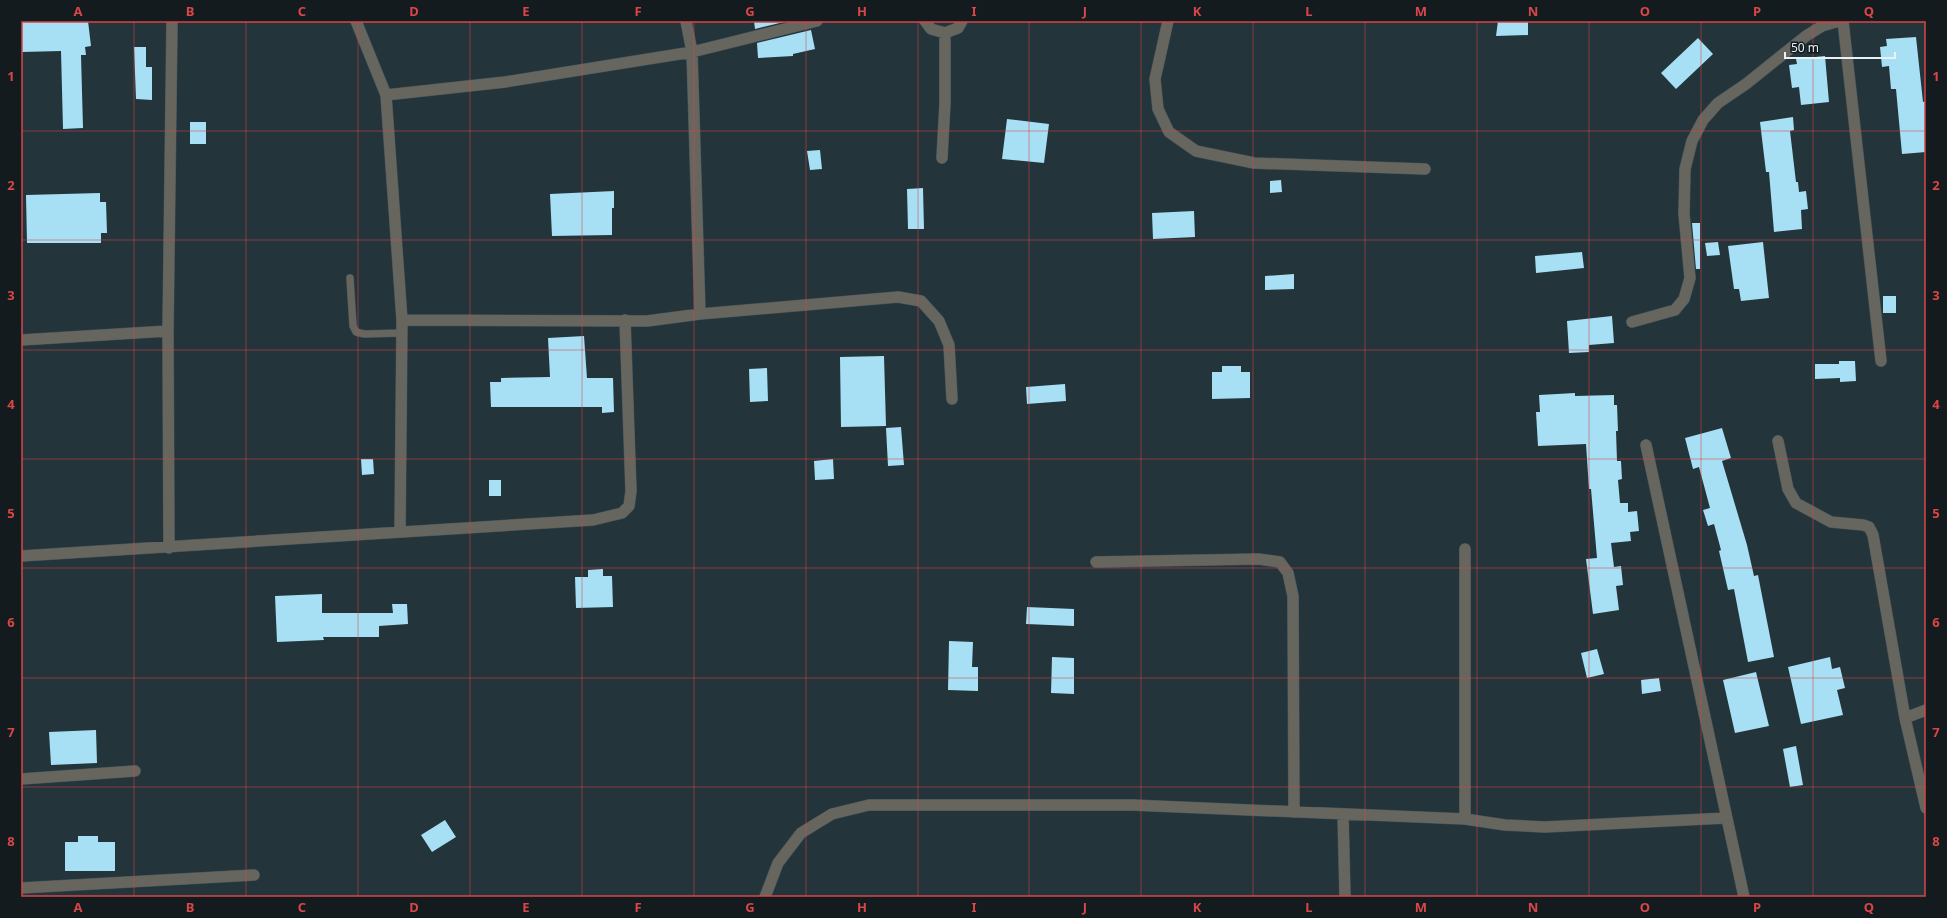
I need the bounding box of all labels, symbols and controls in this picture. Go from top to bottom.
text: A [74,2,83,20]
text: B [186,2,194,20]
text: C [298,2,306,20]
text: D [409,2,419,20]
text: E [522,2,530,20]
text: F [634,2,642,20]
text: G [745,2,755,20]
text: H [857,2,867,20]
text: I [971,2,977,20]
text: J [1082,2,1087,20]
text: K [1193,2,1202,20]
text: L [1305,2,1313,20]
text: M [1415,2,1427,20]
text: N [1528,2,1538,20]
text: O [1640,2,1650,20]
text: P [1753,2,1761,20]
text: Q [1864,2,1874,20]
scale bar [1785,34,1895,60]
text: 50 m [1791,39,1819,56]
text: 1 [7,67,15,85]
text: 1 [1932,67,1940,85]
text: 2 [7,176,15,194]
text: 2 [1932,176,1940,194]
text: 3 [7,286,15,304]
text: 3 [1932,286,1940,304]
text: 4 [7,395,15,413]
text: 4 [1932,395,1940,413]
text: 5 [7,504,15,522]
text: 5 [1932,504,1940,522]
text: 6 [7,613,15,631]
text: 6 [1932,613,1940,631]
text: 7 [7,723,15,741]
text: 7 [1932,723,1940,741]
text: 8 [7,832,15,850]
text: 8 [1932,832,1940,850]
text: A [74,898,83,916]
text: B [186,898,194,916]
text: C [298,898,306,916]
text: D [409,898,419,916]
text: E [522,898,530,916]
text: F [634,898,642,916]
text: G [745,898,755,916]
text: H [857,898,867,916]
text: I [971,898,977,916]
text: J [1082,898,1087,916]
text: K [1193,898,1202,916]
text: L [1305,898,1313,916]
text: M [1415,898,1427,916]
text: N [1528,898,1538,916]
text: O [1640,898,1650,916]
text: P [1753,898,1761,916]
text: Q [1864,898,1874,916]

